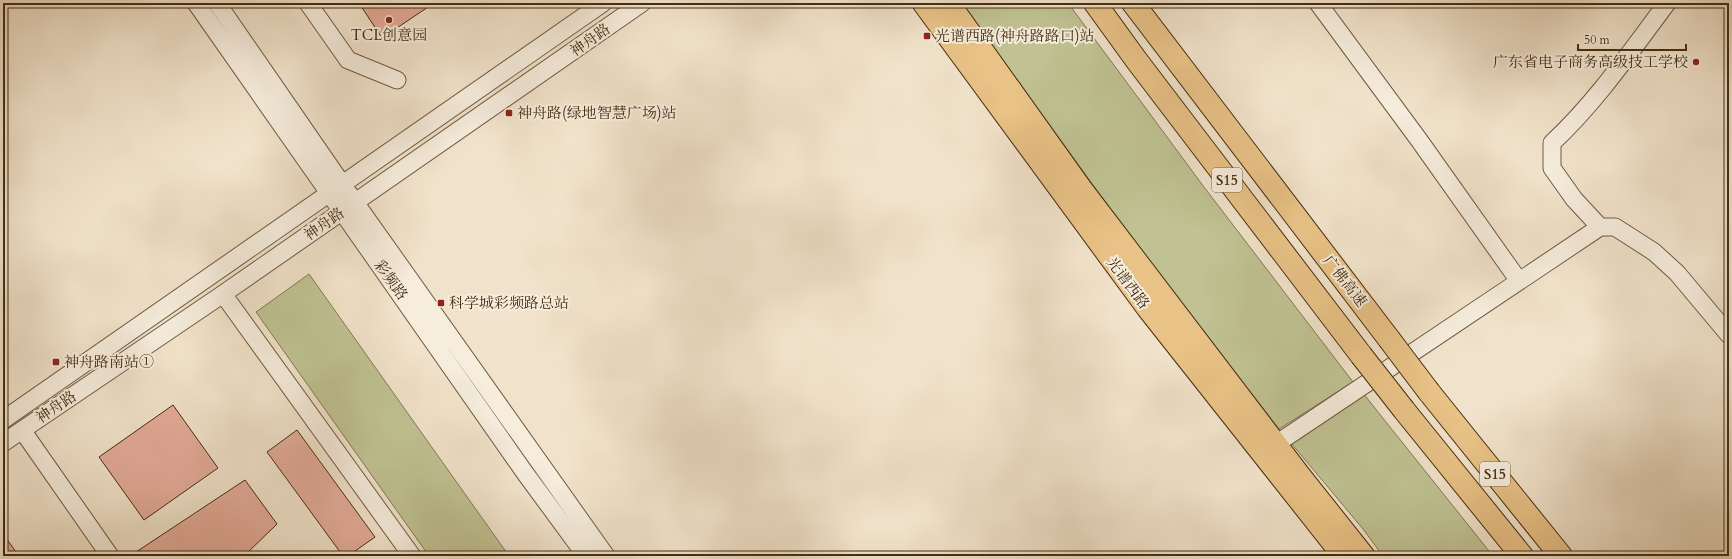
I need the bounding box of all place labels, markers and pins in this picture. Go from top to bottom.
marker: TCL创意园 [384,15,394,25]
place label: TCL创意园 [351,25,427,45]
place label: 光谱西路(神舟路路口)站 [935,26,1095,46]
marker: 光谱西路(神舟路路口)站 [922,31,932,41]
place label: 广东省电子商务高级技工学校 [1493,52,1688,72]
marker: 广东省电子商务高级技工学校 [1691,57,1701,67]
place label: 神舟路(绿地智慧广场)站 [517,103,677,123]
marker: 神舟路(绿地智慧广场)站 [504,108,514,118]
place label: 科学城彩频路总站 [449,293,569,313]
marker: 科学城彩频路总站 [436,298,446,308]
place label: 神舟路南站① [64,352,154,372]
marker: 神舟路南站① [51,357,61,367]

